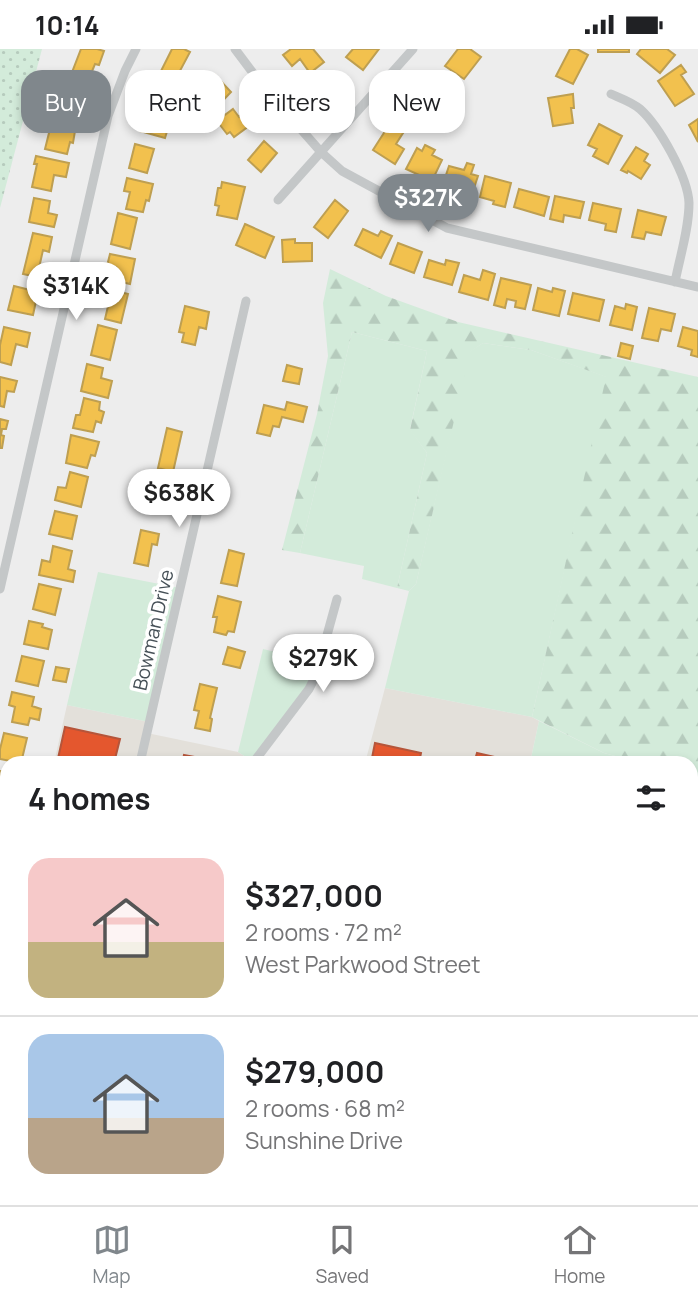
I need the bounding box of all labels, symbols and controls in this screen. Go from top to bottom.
text: 10:14 [35,7,100,43]
chip: Buy [21,70,111,133]
chip: Rent [125,70,225,133]
chip: Filters [239,70,355,133]
chip: New [369,70,465,133]
pin: $327K [379,174,477,234]
text: $327K [394,181,462,213]
pin: $314K [27,263,125,322]
text: $314K [43,269,109,301]
pin: $638K [130,469,228,529]
text: $638K [143,476,215,508]
street label: Bowman Drive [126,567,180,693]
pin: $279K [274,635,372,694]
text: $279K [288,641,358,673]
text: 4 homes [28,778,151,819]
icon: filters [632,779,670,817]
text: $327,000 [245,875,383,916]
icon: home [84,886,168,970]
text: 2 rooms · 72 m² [245,916,402,948]
text: West Parkwood Street [245,948,480,980]
text: $279,000 [245,1051,385,1092]
icon: home [84,1062,168,1146]
text: 2 rooms · 68 m² [245,1092,405,1124]
text: Sunshine Drive [245,1124,403,1156]
tab: Map [93,1221,131,1289]
tab: Saved [316,1221,369,1289]
tab: Home [554,1221,605,1289]

